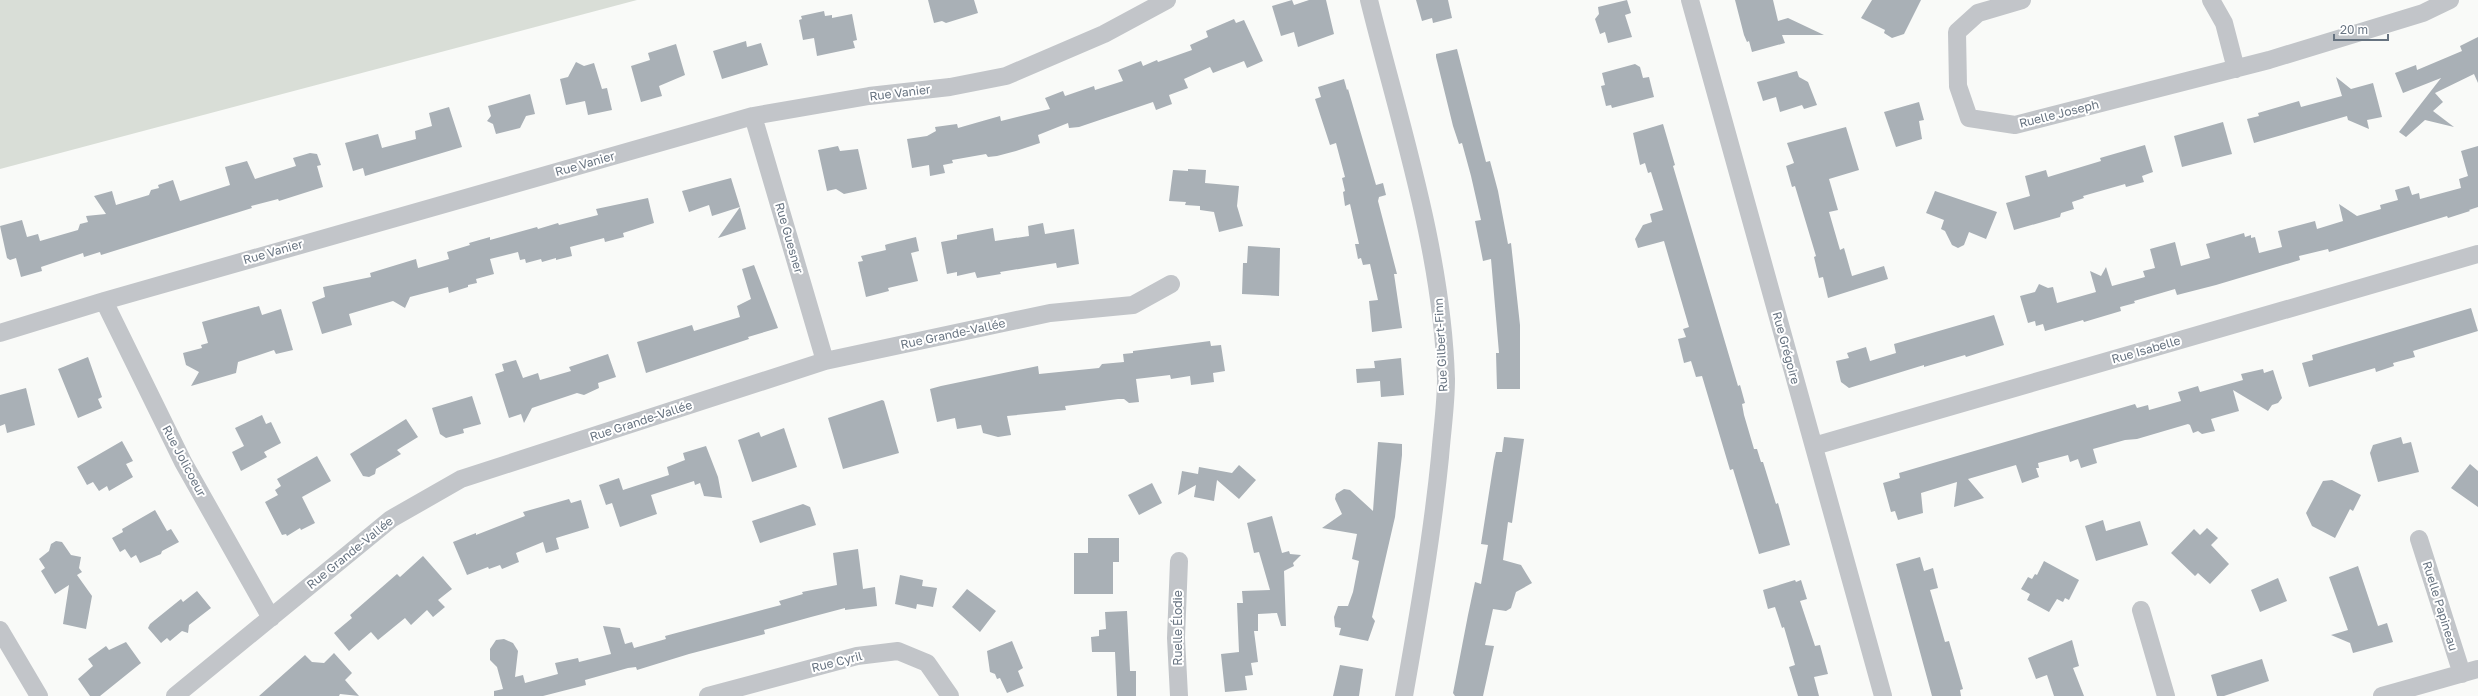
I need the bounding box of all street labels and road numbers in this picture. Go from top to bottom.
street label: Rue Vanier [869,81,932,104]
street label: Ruelle Joseph [2017,96,2100,131]
street label: Rue Vanier [553,148,617,179]
street label: Rue Guesner [772,201,807,275]
street label: Rue Vanier [241,236,305,267]
street label: Rue Gilbert-Finn [1431,298,1450,392]
street label: Rue Grégoire [1770,310,1803,386]
street label: Rue Grande-Vallée [899,315,1007,352]
street label: Rue Isabelle [2110,333,2182,367]
street label: Rue Grande-Vallée [588,397,694,444]
street label: Rue Jolicoeur [159,422,210,499]
street label: Rue Grande-Vallée [303,513,396,592]
street label: Ruelle Papineau [2420,559,2461,653]
street label: Ruelle Élodie [1170,590,1185,666]
street label: Rue Cyril [810,648,864,675]

